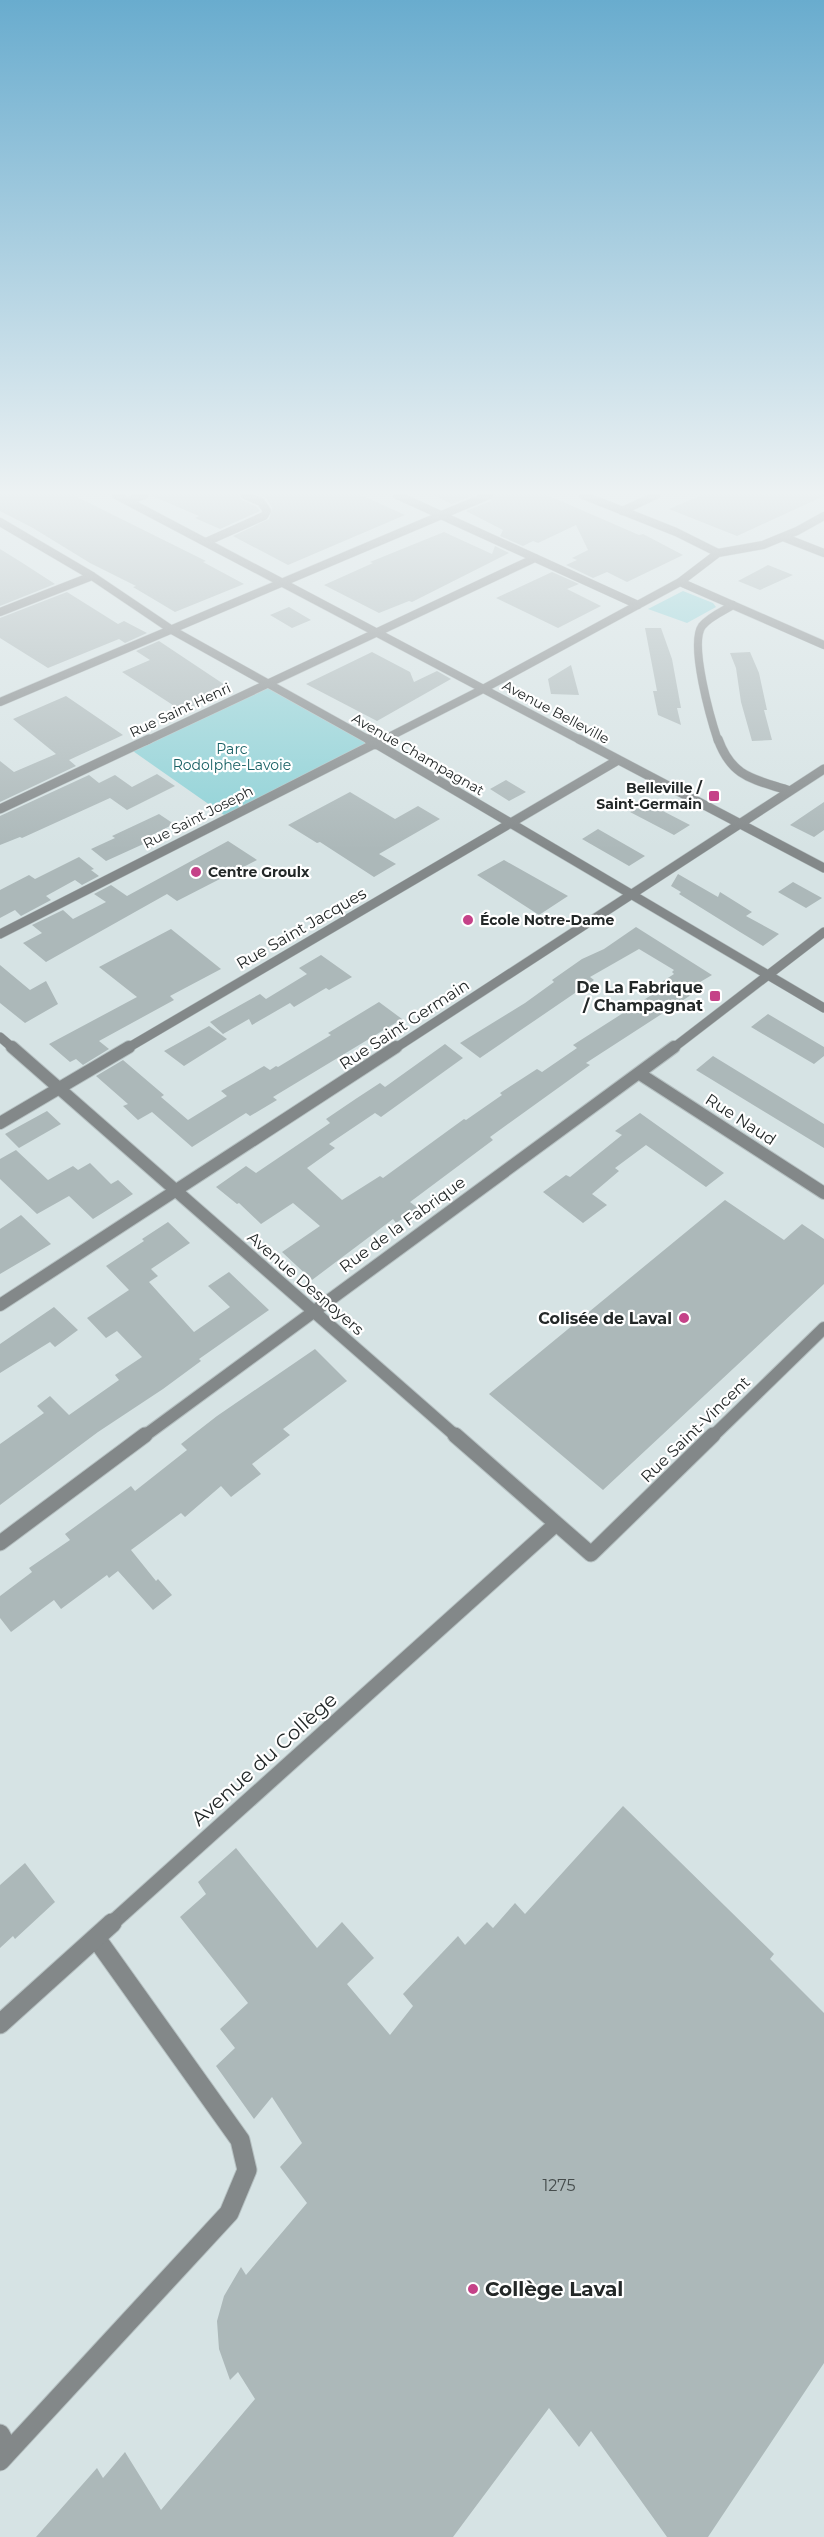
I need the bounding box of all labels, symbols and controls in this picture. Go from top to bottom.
street label: Avenue Belleville [499,676,613,748]
street label: Rue Saint Henri [126,679,234,741]
street label: Avenue Champagnat [349,709,488,799]
park label: Parc Rodolphe-Lavoie [173,740,291,774]
place label: Belleville / Saint-Germain [596,779,704,813]
street label: Rue Saint Joseph [140,781,256,853]
marker: Belleville / Saint-Germain [707,789,721,803]
place label: Centre Groulx [208,863,310,881]
marker: Centre Groulx [189,865,203,879]
street label: Rue Saint Jacques [233,883,370,973]
place label: École Notre-Dame [480,911,615,929]
marker: École Notre-Dame [461,913,475,927]
street label: Rue Saint Germain [336,975,473,1074]
place label: De La Fabrique / Champagnat [576,978,703,1015]
marker: De La Fabrique / Champagnat [708,989,722,1003]
street label: Rue Naud [702,1090,780,1149]
street label: Rue de la Fabrique [336,1172,469,1276]
street label: Avenue Desnoyers [244,1228,368,1339]
place label: Colisée de Laval [538,1309,672,1328]
marker: Colisée de Laval [677,1311,691,1325]
street label: Rue Saint-Vincent [637,1372,754,1486]
street label: Avenue du Collège [186,1687,342,1831]
house number: 1275 [542,2176,576,2195]
place label: Collège Laval [485,2277,623,2301]
marker: Collège Laval [466,2282,480,2296]

